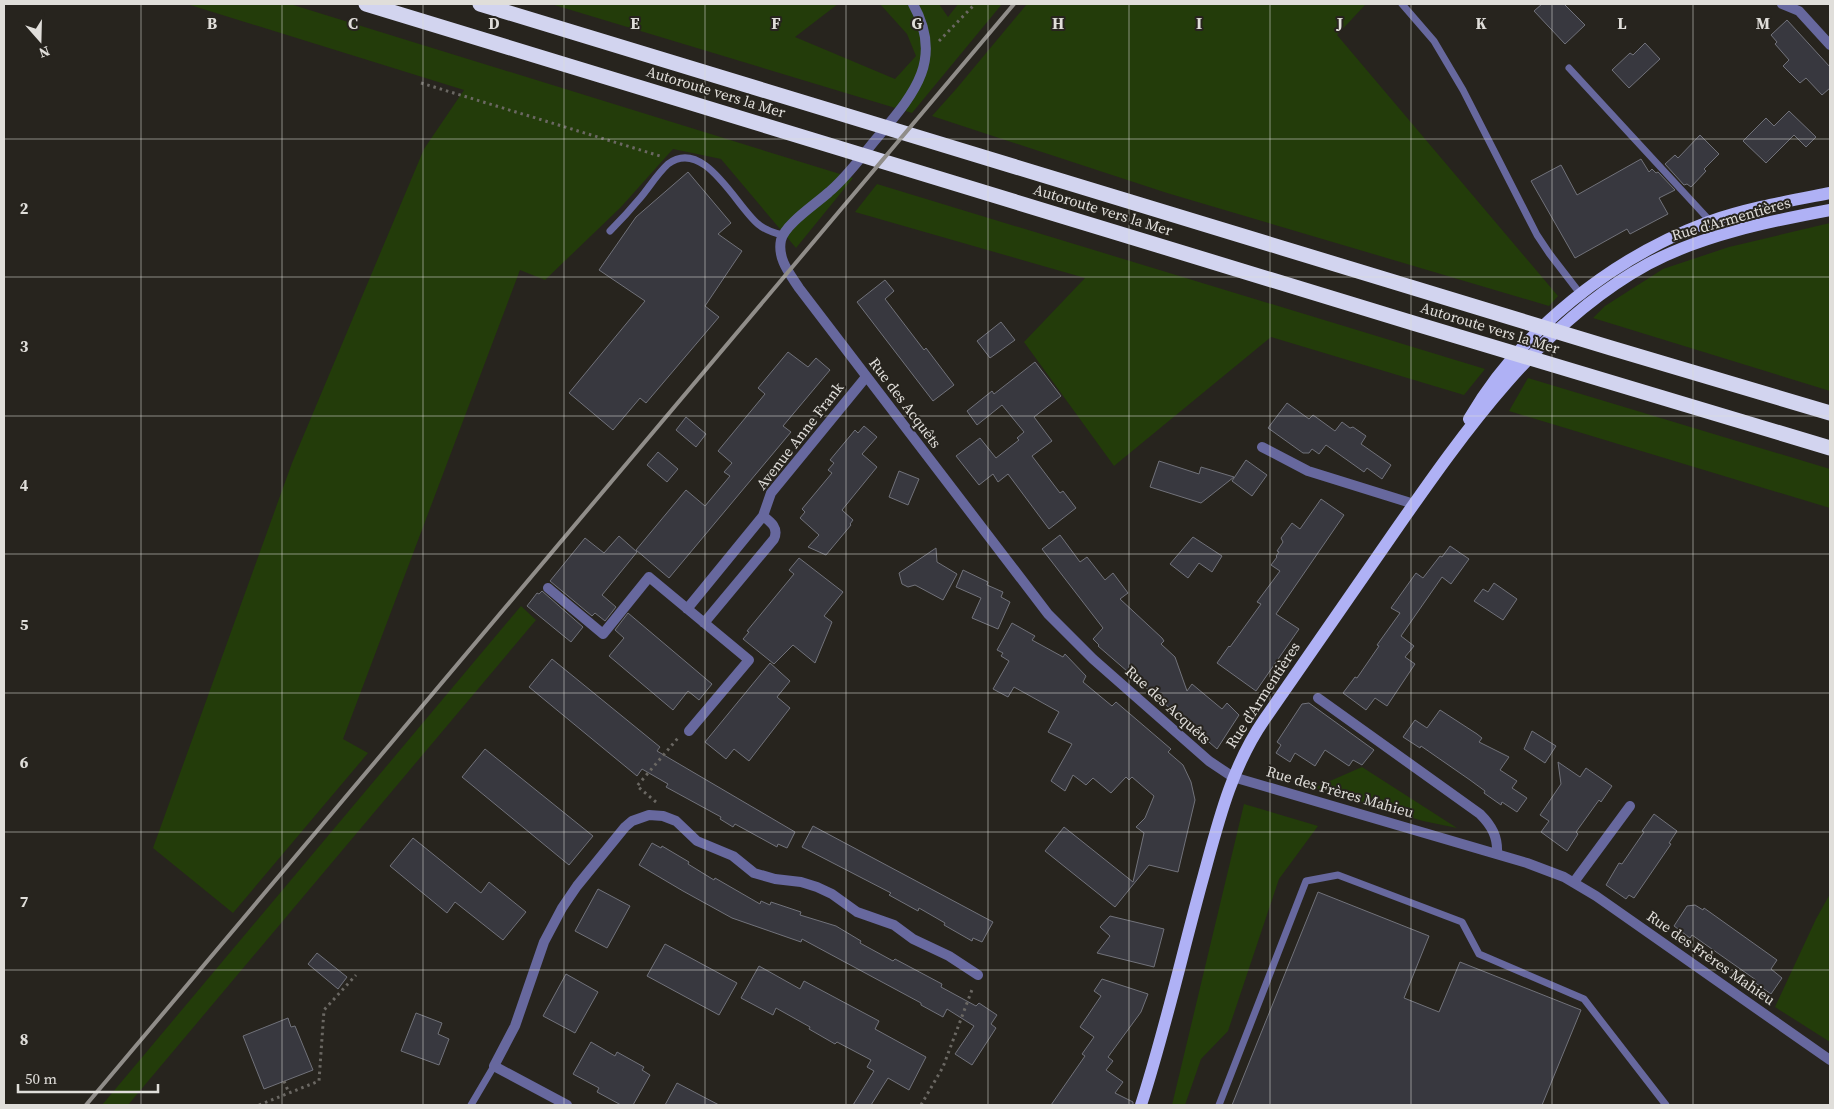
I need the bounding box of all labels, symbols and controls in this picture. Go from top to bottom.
text: B [207,12,218,34]
text: C [348,12,358,34]
text: D [488,12,500,34]
text: E [630,12,640,34]
text: F [771,12,781,34]
text: G [912,12,923,34]
text: H [1052,12,1064,34]
text: I [1196,12,1202,34]
text: J [1336,12,1343,34]
text: K [1475,12,1487,34]
text: L [1617,12,1627,34]
text: M [1756,12,1770,34]
north arrow [15,15,65,65]
text: N [36,41,53,63]
street label: Autoroute vers la Mer [644,60,789,123]
street label: Autoroute vers la Mer [1031,178,1176,241]
street label: Rue d'Armentières [1669,191,1793,246]
text: 2 [20,197,29,219]
street label: Autoroute vers la Mer [1418,296,1563,359]
text: 3 [20,335,29,357]
street label: Rue des Acquêts [864,353,946,452]
street label: Avenue Anne Frank [751,377,849,494]
text: 4 [20,474,29,496]
text: 5 [20,613,29,635]
street label: Rue d'Armentières [1220,637,1305,752]
street label: Rue des Acquêts [1121,661,1216,749]
text: 6 [20,751,29,773]
street label: Rue des Frères Mahieu [1264,760,1416,823]
text: 7 [20,890,29,912]
street label: Rue des Frères Mahieu [1643,905,1780,1010]
text: 8 [20,1028,28,1050]
scale bar [18,1062,158,1094]
text: 50 m [25,1068,57,1089]

